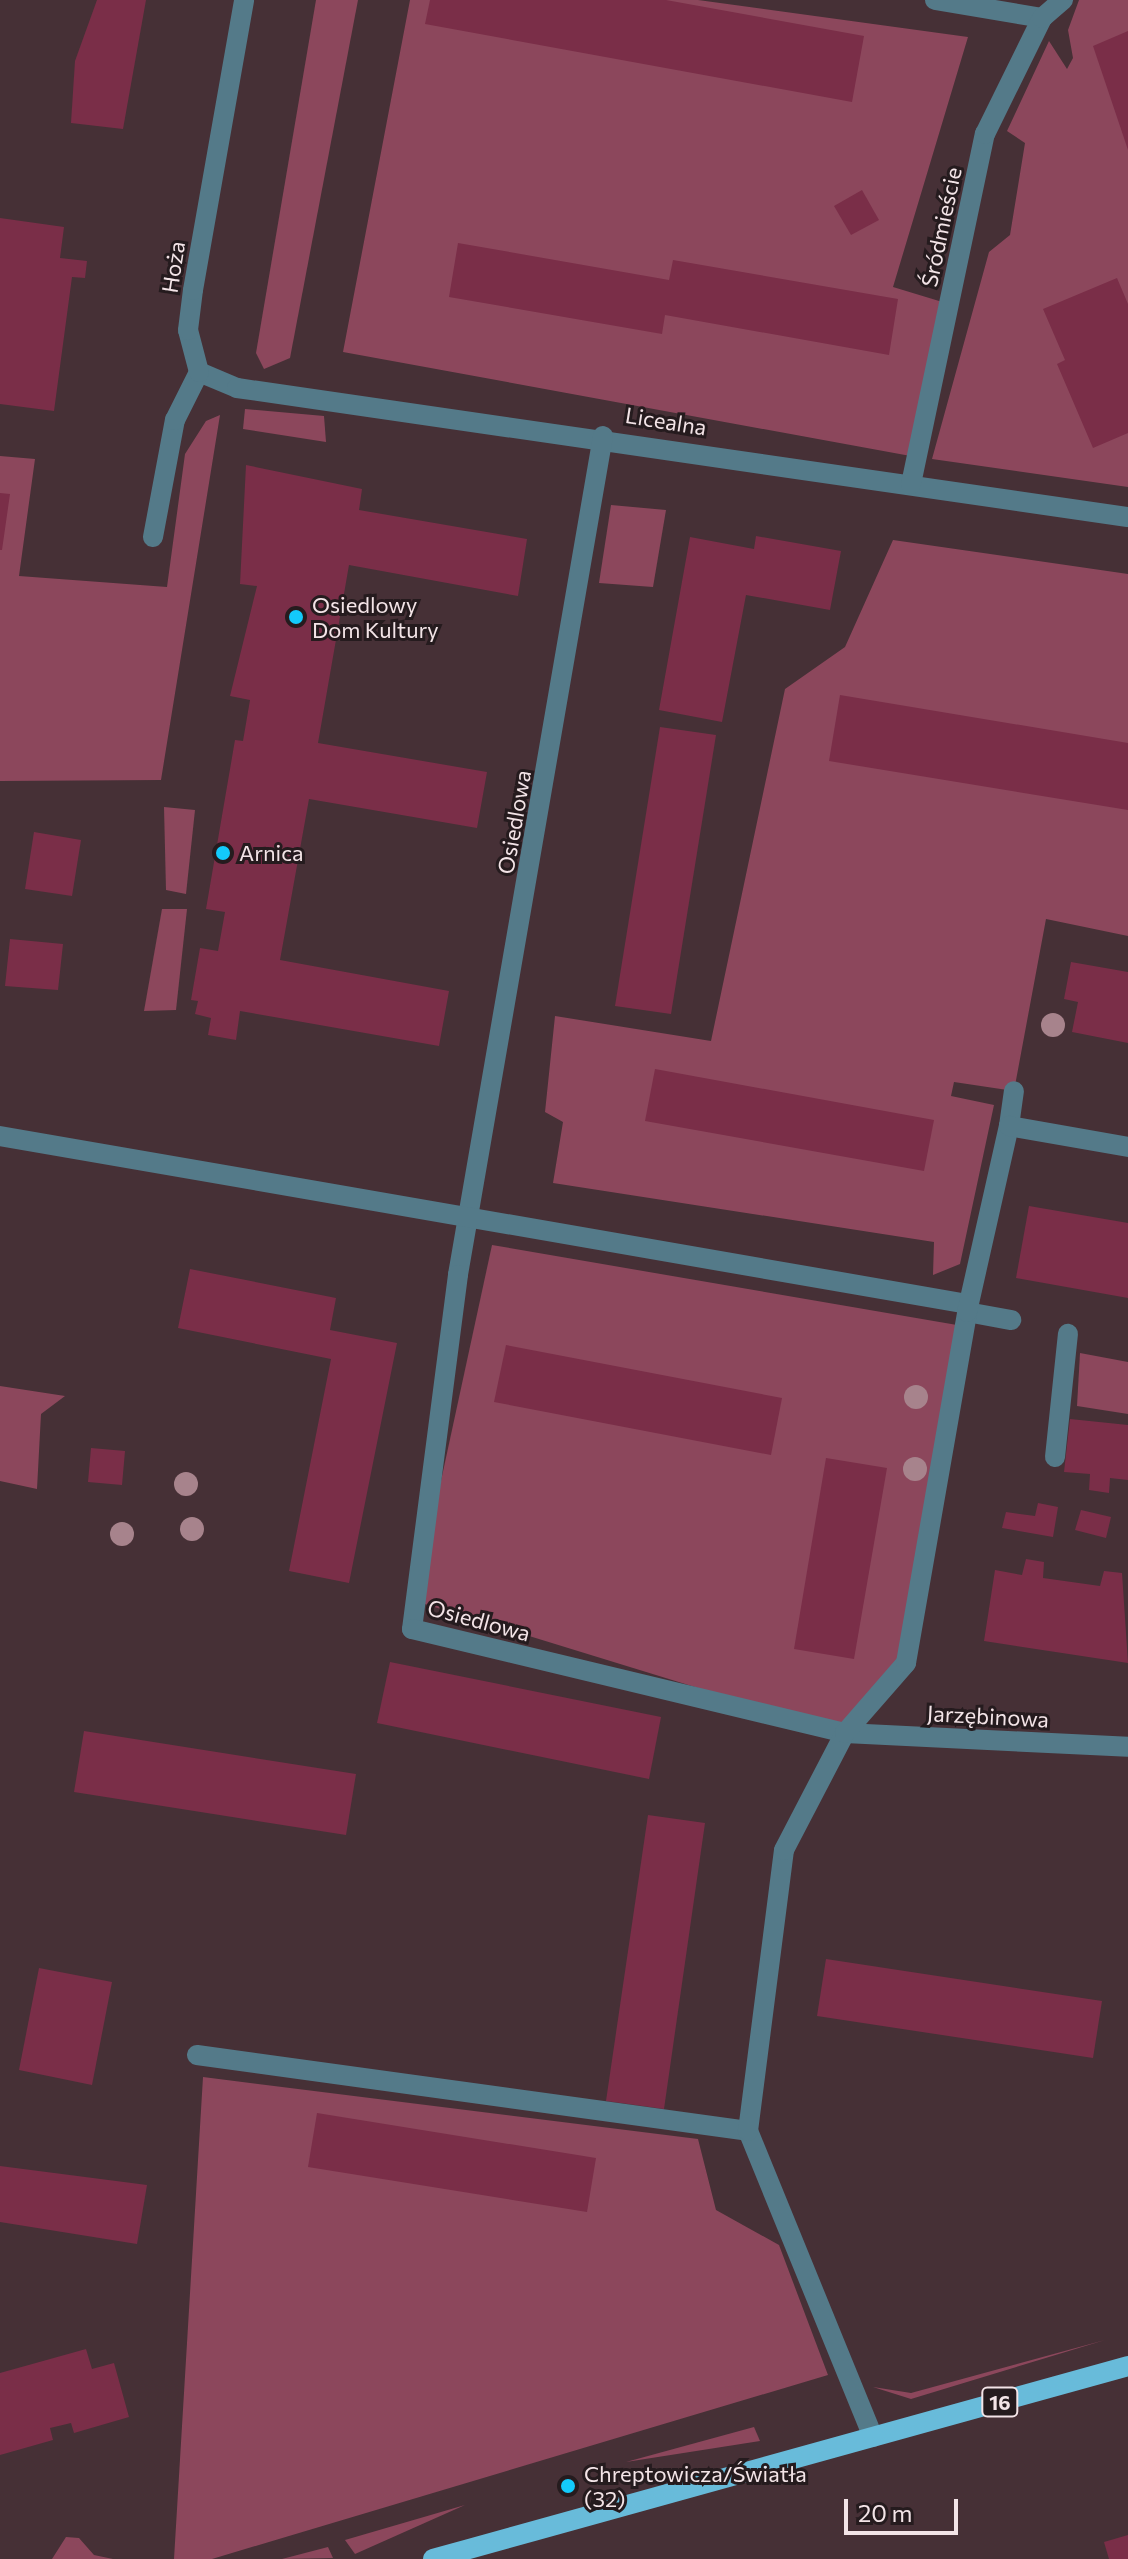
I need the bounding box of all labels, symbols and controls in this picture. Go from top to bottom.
street label: Śródmieście [915,165,967,289]
street label: Hoża [156,239,190,295]
street label: Licealna [623,402,709,440]
place label: Osiedlowy Dom Kultury [312,591,439,642]
marker: Osiedlowy Dom Kultury [287,608,305,626]
street label: Osiedlowa [492,768,536,876]
place label: Arnica [239,840,304,866]
marker: Arnica [214,844,232,862]
street label: Osiedlowa [425,1594,533,1646]
street label: Jarzębinowa [926,1700,1050,1732]
road number: 16 [980,2386,1020,2418]
place label: Chreptowicza/Światła (32) [584,2460,807,2512]
marker: Chreptowicza/Światła (32) [559,2477,577,2495]
scale bar [848,2483,962,2533]
text: 20 m [858,2498,912,2527]

